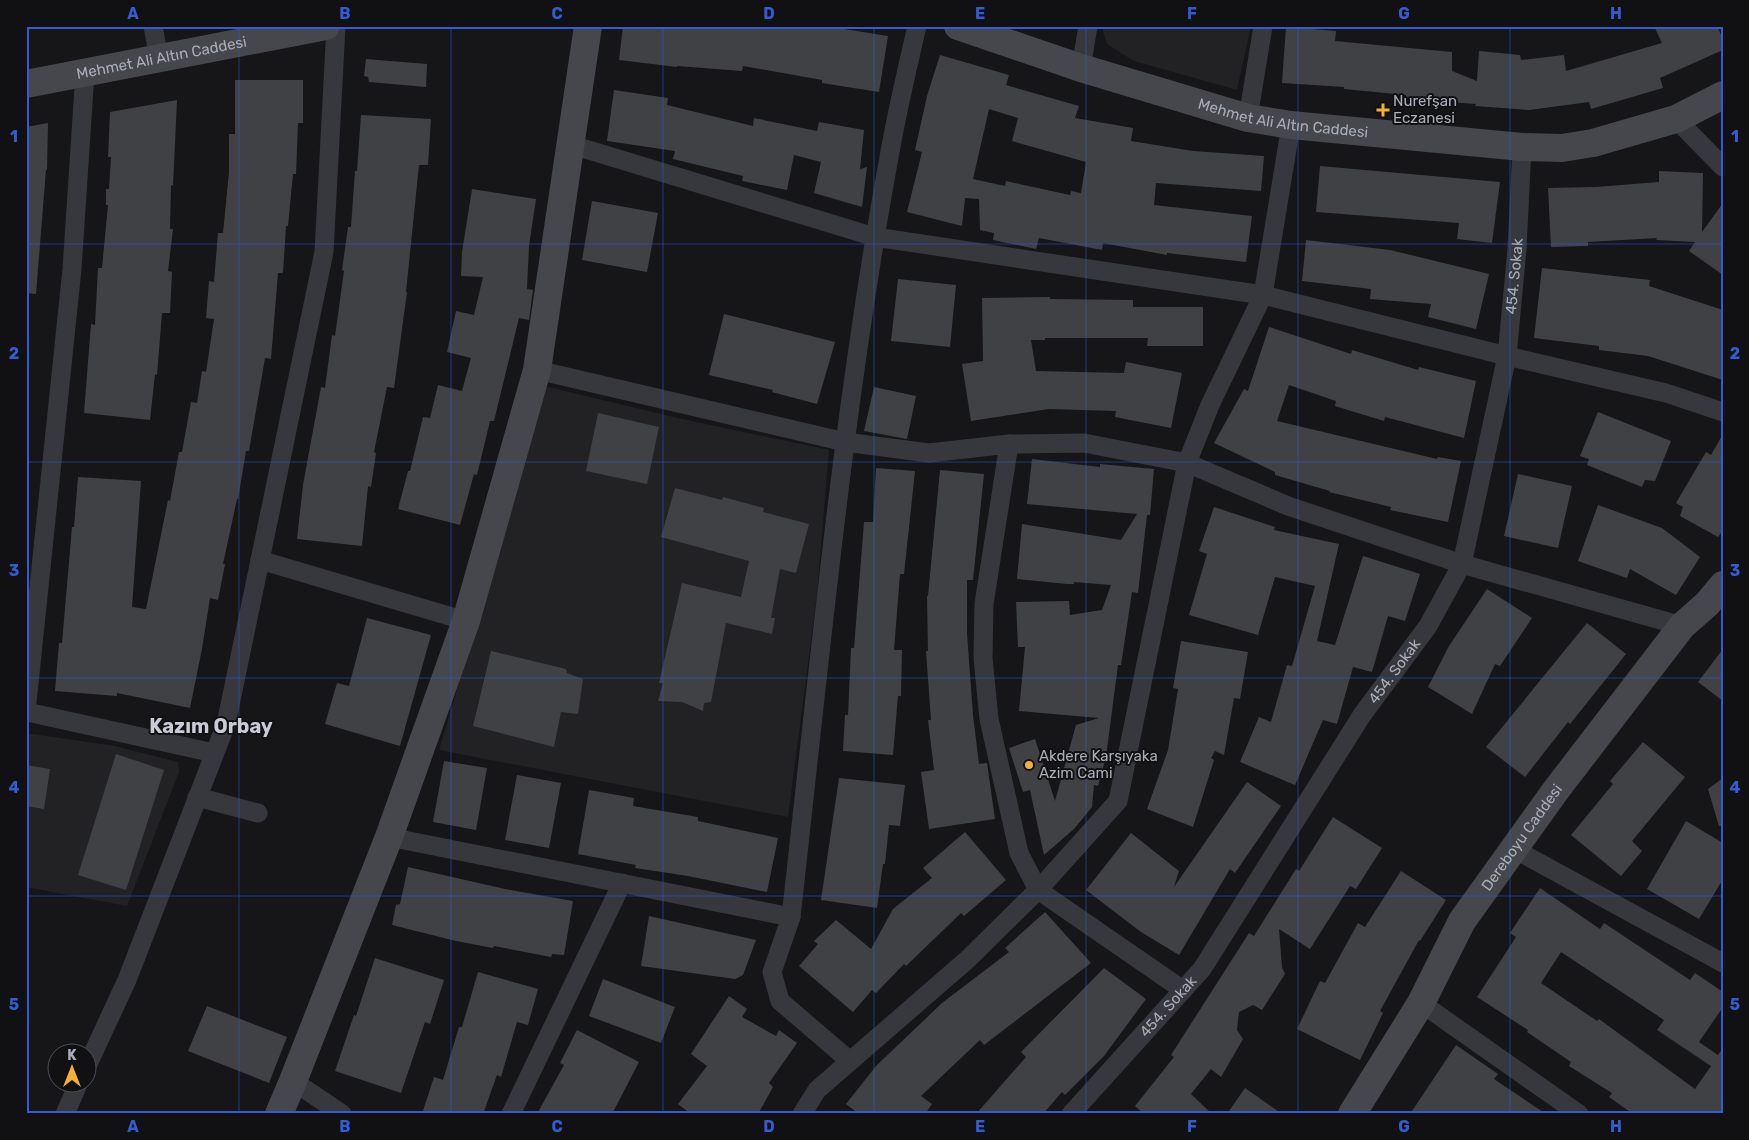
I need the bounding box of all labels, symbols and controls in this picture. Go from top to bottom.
text: A [127,4,139,23]
text: B [339,4,351,23]
text: C [551,4,563,23]
text: D [763,4,775,23]
text: E [975,4,985,23]
text: F [1187,4,1197,23]
text: G [1398,4,1410,23]
text: H [1610,4,1622,23]
street label: Mehmet Ali Altın Caddesi [75,33,248,83]
place label: Nurefşan Eczanesi [1393,92,1457,127]
street label: Mehmet Ali Altın Caddesi [1196,95,1369,141]
marker: Nurefşan Eczanesi [1377,104,1389,116]
text: 1 [10,127,18,146]
text: 1 [1731,127,1739,146]
street label: 454. Sokak [1502,238,1527,315]
text: 2 [9,344,19,363]
text: 2 [1730,344,1740,363]
text: 3 [9,561,19,580]
text: 3 [1730,561,1740,580]
street label: 454. Sokak [1364,635,1425,707]
district label: Kazım Orbay [149,714,273,738]
place label: Akdere Karşıyaka Azim Cami [1039,747,1158,782]
marker: Akdere Karşıyaka Azim Cami [1023,759,1035,771]
text: 4 [9,778,20,797]
text: 4 [1730,778,1741,797]
street label: Dereboyu Caddesi [1478,781,1566,894]
street label: 454. Sokak [1136,972,1201,1041]
text: 5 [9,995,19,1014]
text: 5 [1730,995,1740,1014]
north arrow [48,1042,98,1092]
text: K [67,1047,77,1064]
text: A [127,1117,139,1136]
text: B [339,1117,351,1136]
text: C [551,1117,563,1136]
text: D [763,1117,775,1136]
text: E [975,1117,985,1136]
text: F [1187,1117,1197,1136]
text: G [1398,1117,1410,1136]
text: H [1610,1117,1622,1136]

